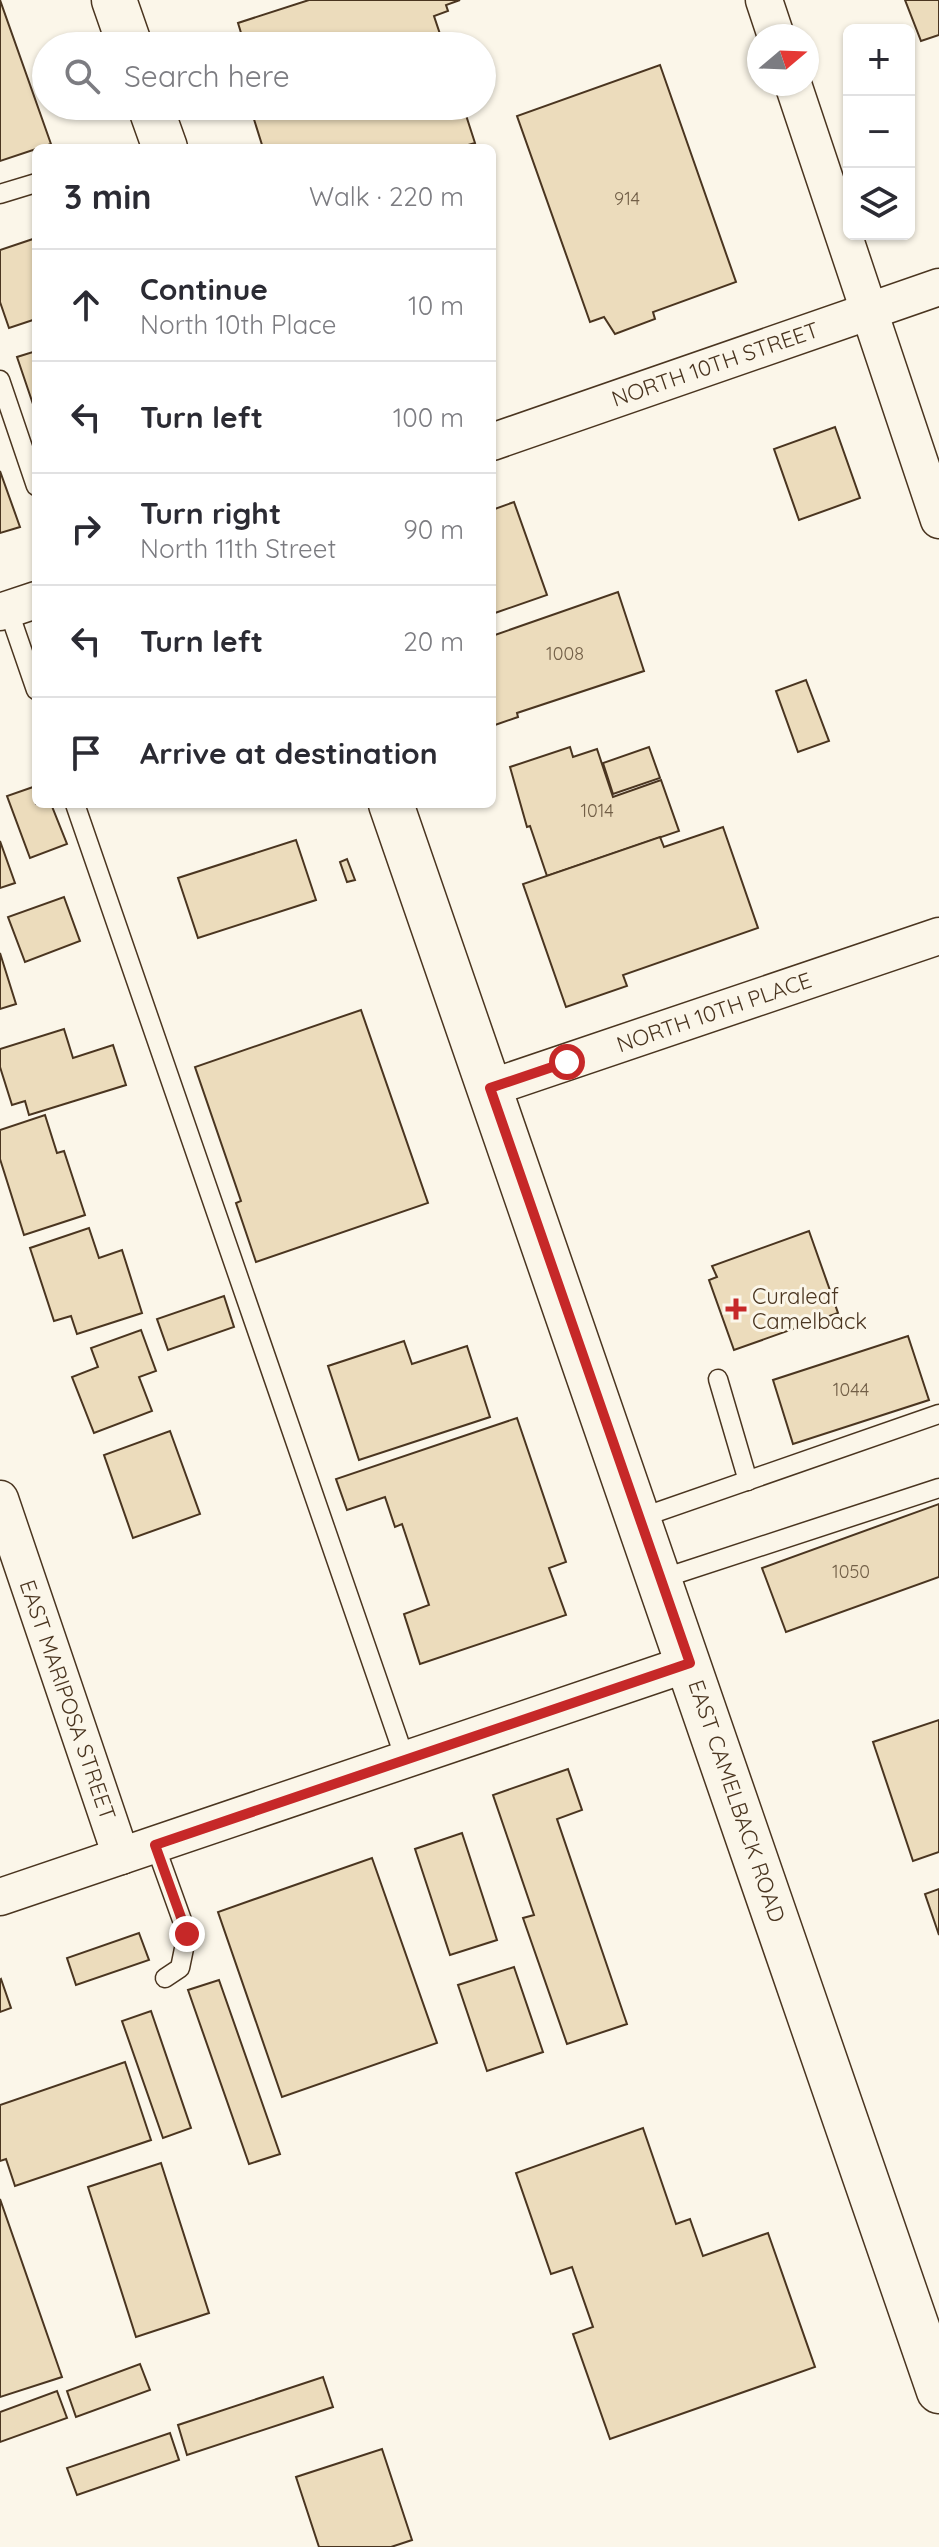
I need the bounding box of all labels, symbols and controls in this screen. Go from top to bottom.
north arrow [747,24,819,96]
map controls [843,24,915,240]
button: + [843,24,915,96]
search box [32,32,496,120]
icon: search [60,54,104,98]
text: Search here [124,57,290,95]
button: − [843,96,915,168]
button: layers [843,168,915,240]
text: 3 min [64,175,151,218]
text: Walk · 220 m [309,180,464,213]
house number: 914 [614,187,640,210]
text: Continue [140,270,268,308]
icon: ahead [64,283,108,327]
text: 10 m [408,289,464,322]
text: North 10th Place [140,308,336,341]
street label: NORTH 10TH STREET [608,315,822,413]
icon: left [64,395,108,439]
text: Turn left [140,398,263,436]
text: 100 m [393,401,464,434]
text: Turn right [140,494,281,532]
icon: right [64,507,108,551]
text: 90 m [403,513,464,546]
text: North 11th Street [140,532,336,565]
icon: left [64,619,108,663]
text: Turn left [140,622,263,660]
text: 20 m [403,625,464,658]
house number: 1008 [546,642,584,665]
icon: arrive [64,731,108,775]
text: Arrive at destination [140,734,438,772]
house number: 1014 [580,799,614,822]
street label: NORTH 10TH PLACE [613,966,815,1058]
route start [549,1044,585,1080]
place label: Curaleaf Camelback [752,1282,867,1335]
marker: Curaleaf Camelback [727,1300,745,1318]
house number: 1044 [833,1378,869,1401]
house number: 1050 [832,1560,870,1583]
street label: EAST MARIPOSA STREET [14,1576,122,1824]
street label: EAST CAMELBACK ROAD [682,1676,792,1926]
route end [169,1916,205,1952]

